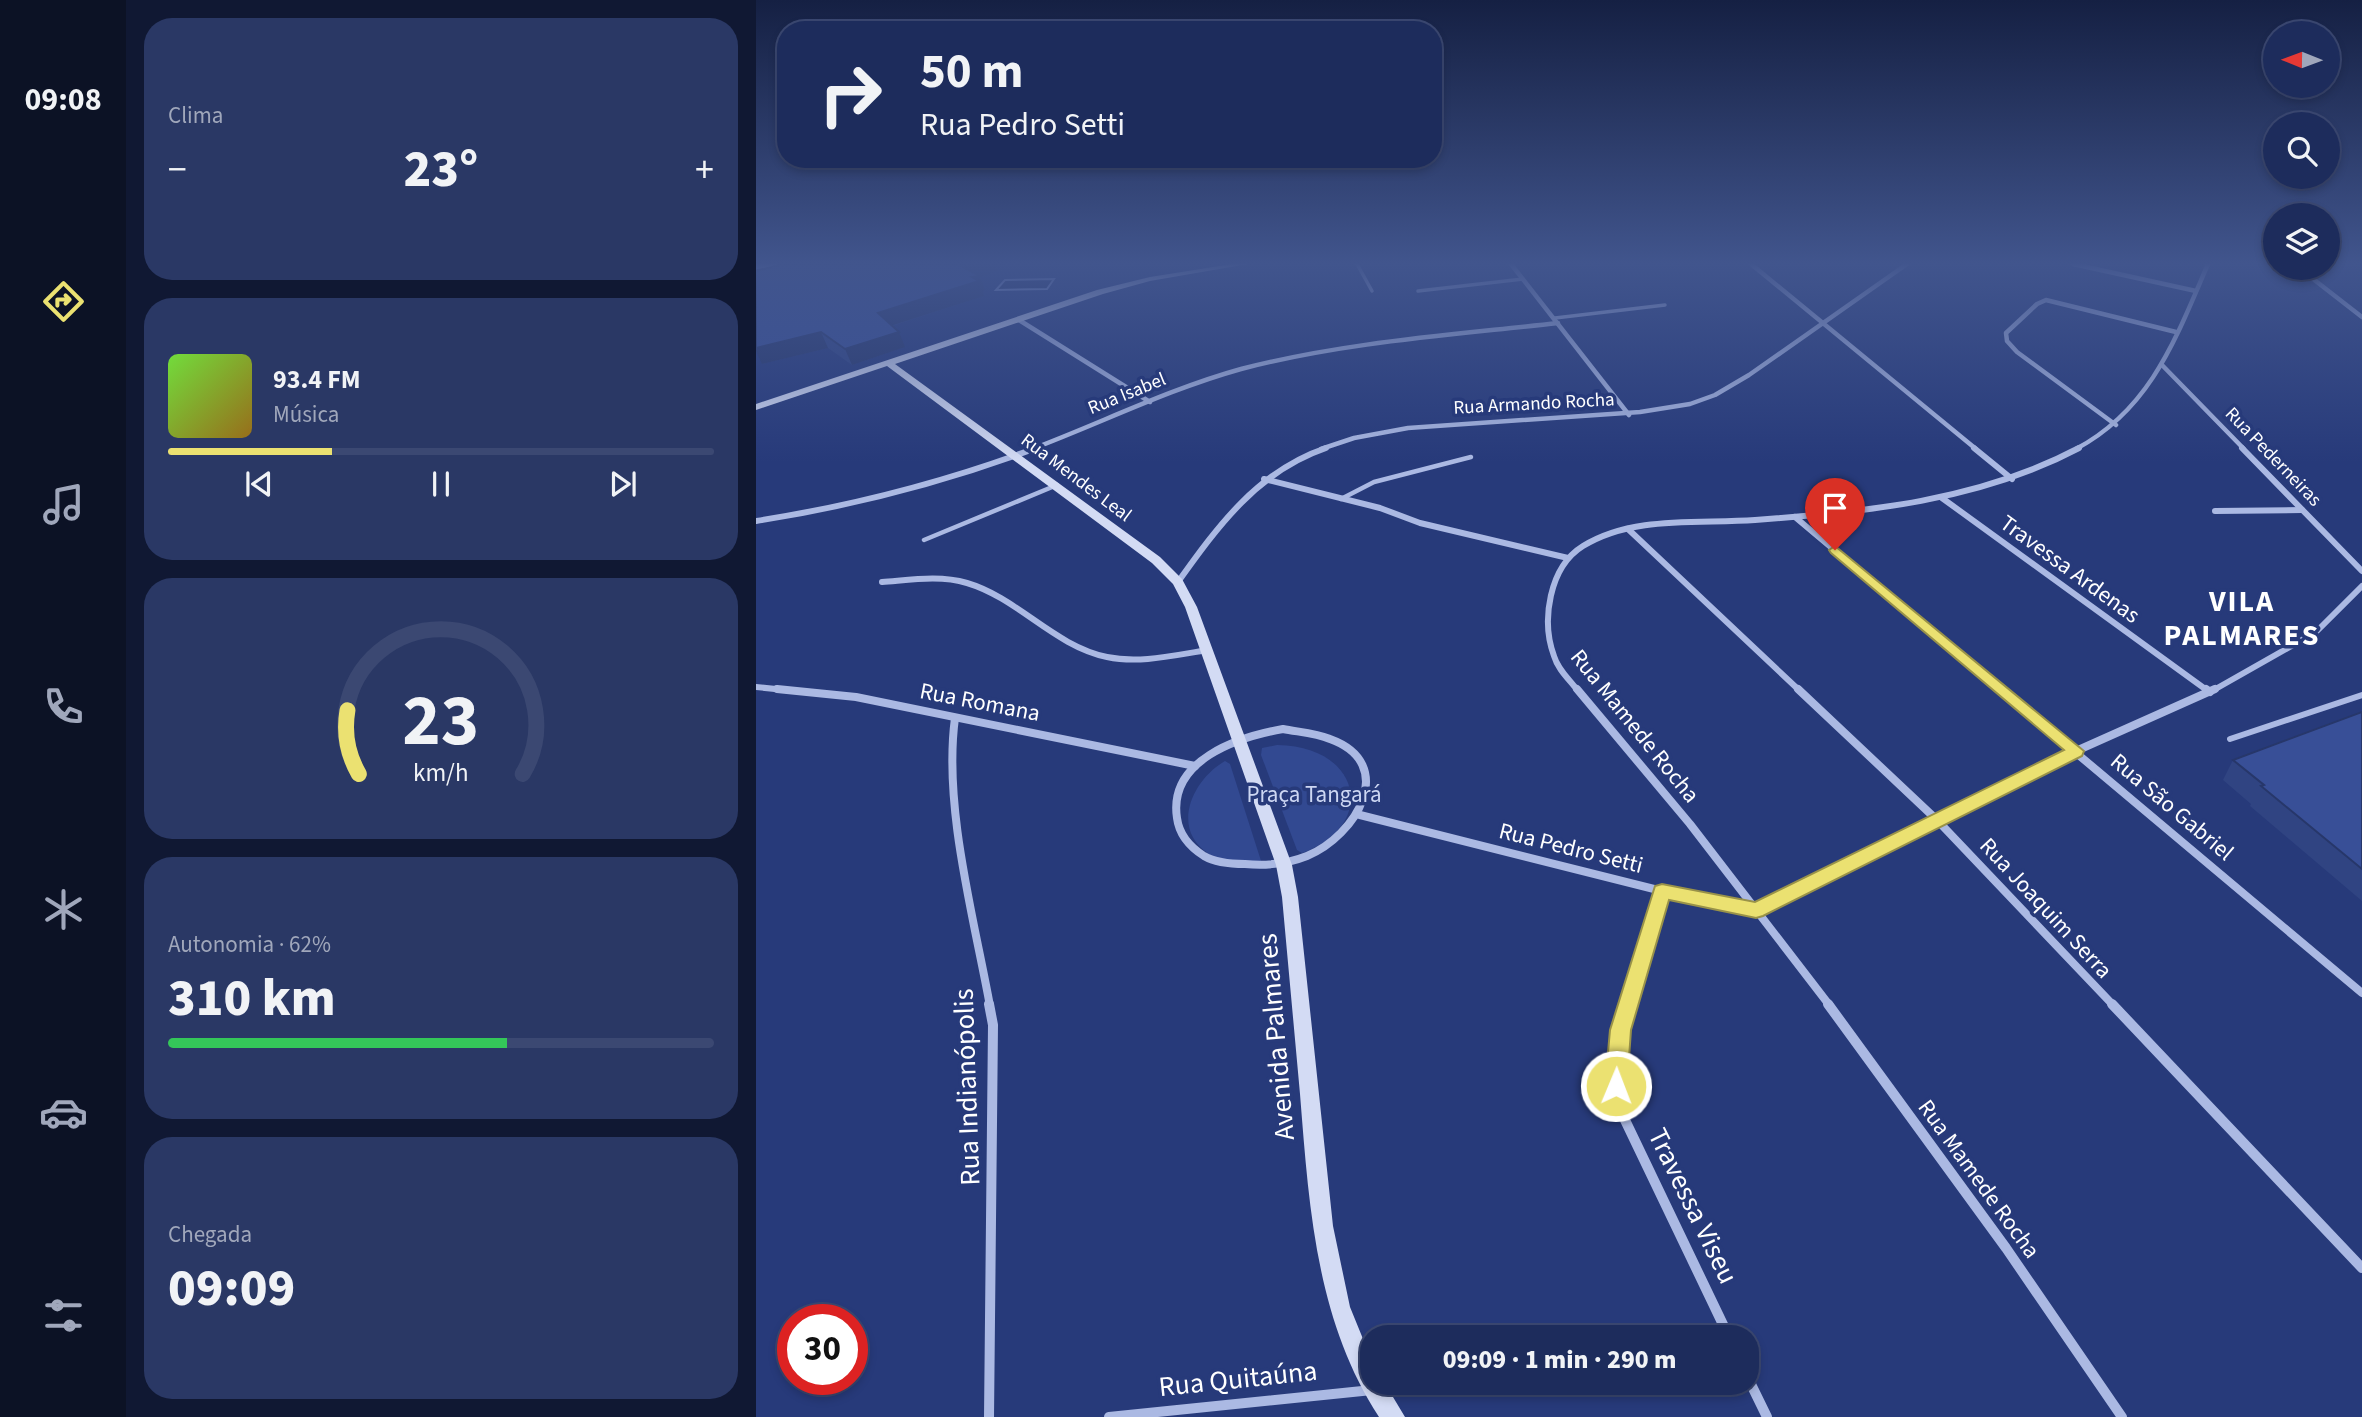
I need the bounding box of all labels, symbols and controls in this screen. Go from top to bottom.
north arrow [2263,21,2340,98]
map controls [2263,21,2340,280]
text: 50 m [920,37,1024,107]
icon: right [805,49,896,140]
text: 09:08 [24,77,102,123]
text: Clima [168,99,223,132]
text: Rua Pedro Setti [920,102,1125,148]
button: search [2263,112,2340,189]
text: 23° [404,133,478,207]
text: − [168,143,187,197]
text: + [695,143,714,197]
button: layers [2263,203,2340,280]
icon: directions [39,277,88,326]
text: 93.4 FM [273,361,361,398]
street label: Rua Isabel [1084,366,1170,422]
street label: Rua Armando Rocha [1453,386,1615,422]
text: Música [273,398,339,431]
street label: Rua Pederneiras [2218,401,2328,513]
street label: Rua Mendes Leal [1015,427,1137,529]
icon: previous [240,465,278,503]
icon: pause [422,465,460,503]
icon: next [604,465,642,503]
pin [1805,478,1865,550]
icon: music [39,480,88,529]
icon: arrive [1816,489,1854,527]
street label: Travessa Ardenas [1993,507,2147,631]
district label: VILA PALMARES [2164,580,2320,657]
street label: Rua Mamede Rocha [1563,642,1707,810]
text: 23 [403,670,479,774]
street label: Rua Romana [917,674,1043,730]
icon: phone [39,682,88,731]
street label: Rua São Gabriel [2103,745,2241,869]
text: km/h [413,755,469,791]
park label: Praça Tangará [1246,778,1382,811]
street label: Rua Pedro Setti [1495,814,1647,882]
street label: Rua Joaquim Serra [1972,830,2120,986]
icon: climate [39,885,88,934]
text: Autonomia · 62% [168,928,331,961]
street label: Avenida Palmares [1247,932,1305,1142]
text: 310 km [168,962,336,1036]
street label: Rua Indianópolis [944,988,990,1186]
position arrow [1579,1049,1653,1123]
icon: car [39,1088,88,1137]
street label: Rua Mamede Rocha [1910,1093,2048,1265]
street label: Travessa Viseu [1638,1121,1748,1291]
text: Chegada [168,1218,252,1251]
text: 09:09 [168,1252,295,1326]
icon: filters [39,1291,88,1340]
speed limit sign: 30 [777,1304,868,1395]
text: 09:09 · 1 min · 290 m [1443,1341,1676,1378]
street label: Rua Quitaúna [1157,1351,1319,1407]

